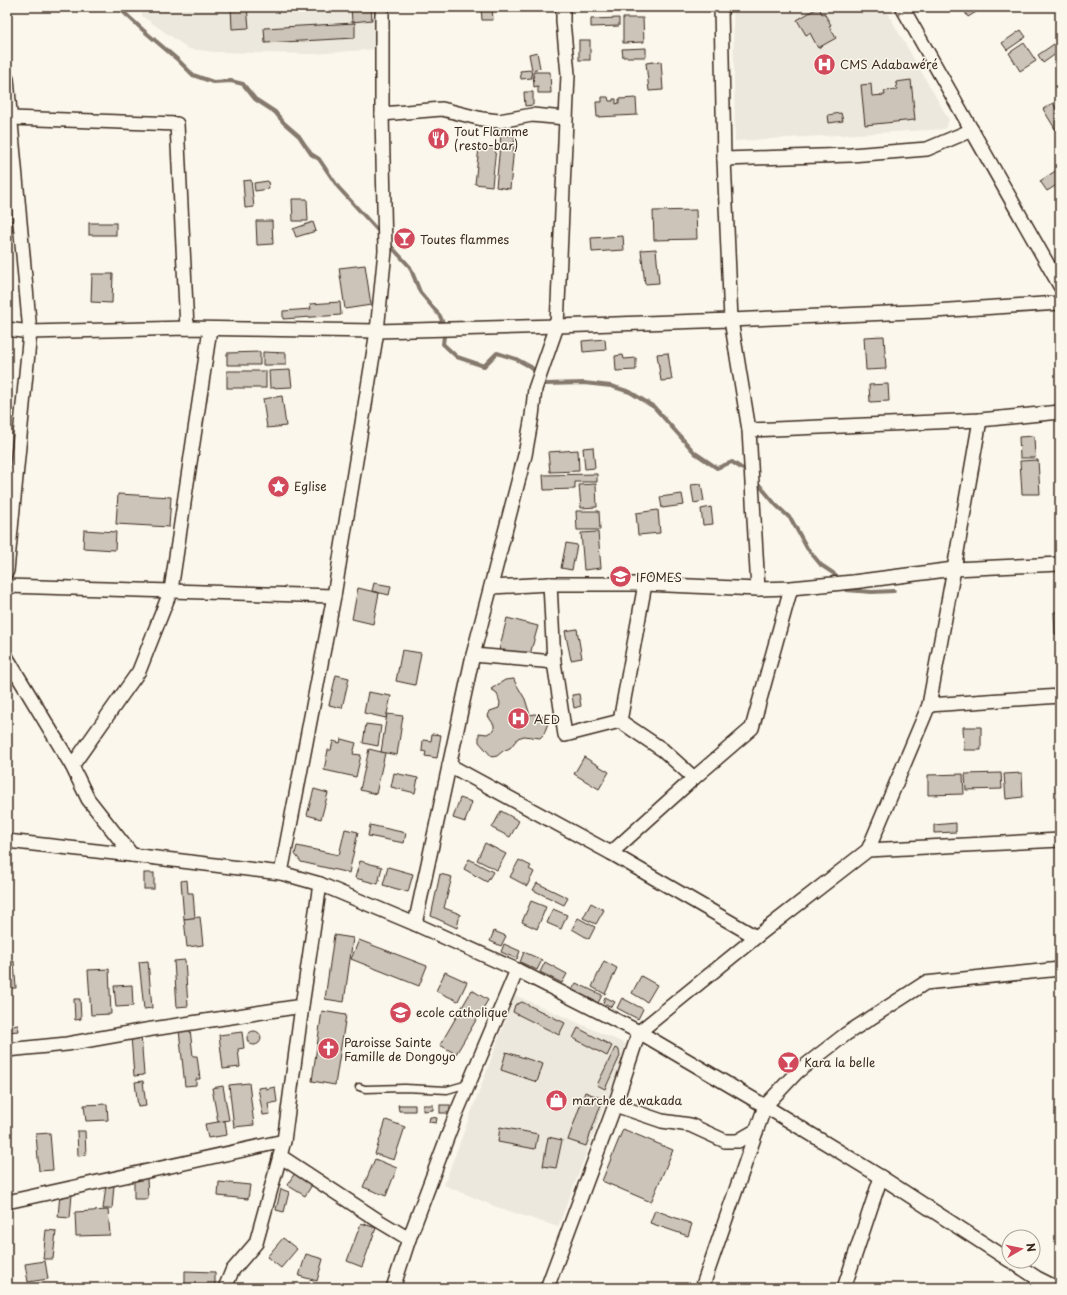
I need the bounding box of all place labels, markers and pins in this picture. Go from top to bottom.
hospital icon: CMS Adabawéré [812,51,838,77]
place label: CMS Adabawéré [840,55,938,73]
place label: Tout Flamme (resto-bar) [454,122,528,154]
restaurant icon: Tout Flamme (resto-bar) [425,125,451,151]
bar icon: Toutes flammes [392,226,418,252]
place label: Toutes flammes [420,230,510,248]
place icon: Eglise [266,473,292,499]
place label: Eglise [294,477,327,495]
school or university icon: IFOMES [607,564,633,590]
place label: IFOMES [636,568,682,586]
hospital icon: AED [505,706,531,732]
place label: AED [534,710,560,728]
school or university icon: ecole catholique [388,999,414,1025]
place label: ecole catholique [416,1003,508,1021]
place label: Paroisse Sainte Famille de Dongoyo [344,1033,456,1065]
church icon: Paroisse Sainte Famille de Dongoyo [315,1036,341,1062]
bar icon: Kara la belle [776,1049,802,1075]
place label: Kara la belle [804,1053,875,1071]
shop icon: marche de wakada [544,1087,570,1113]
place label: marche de wakada [572,1091,683,1109]

